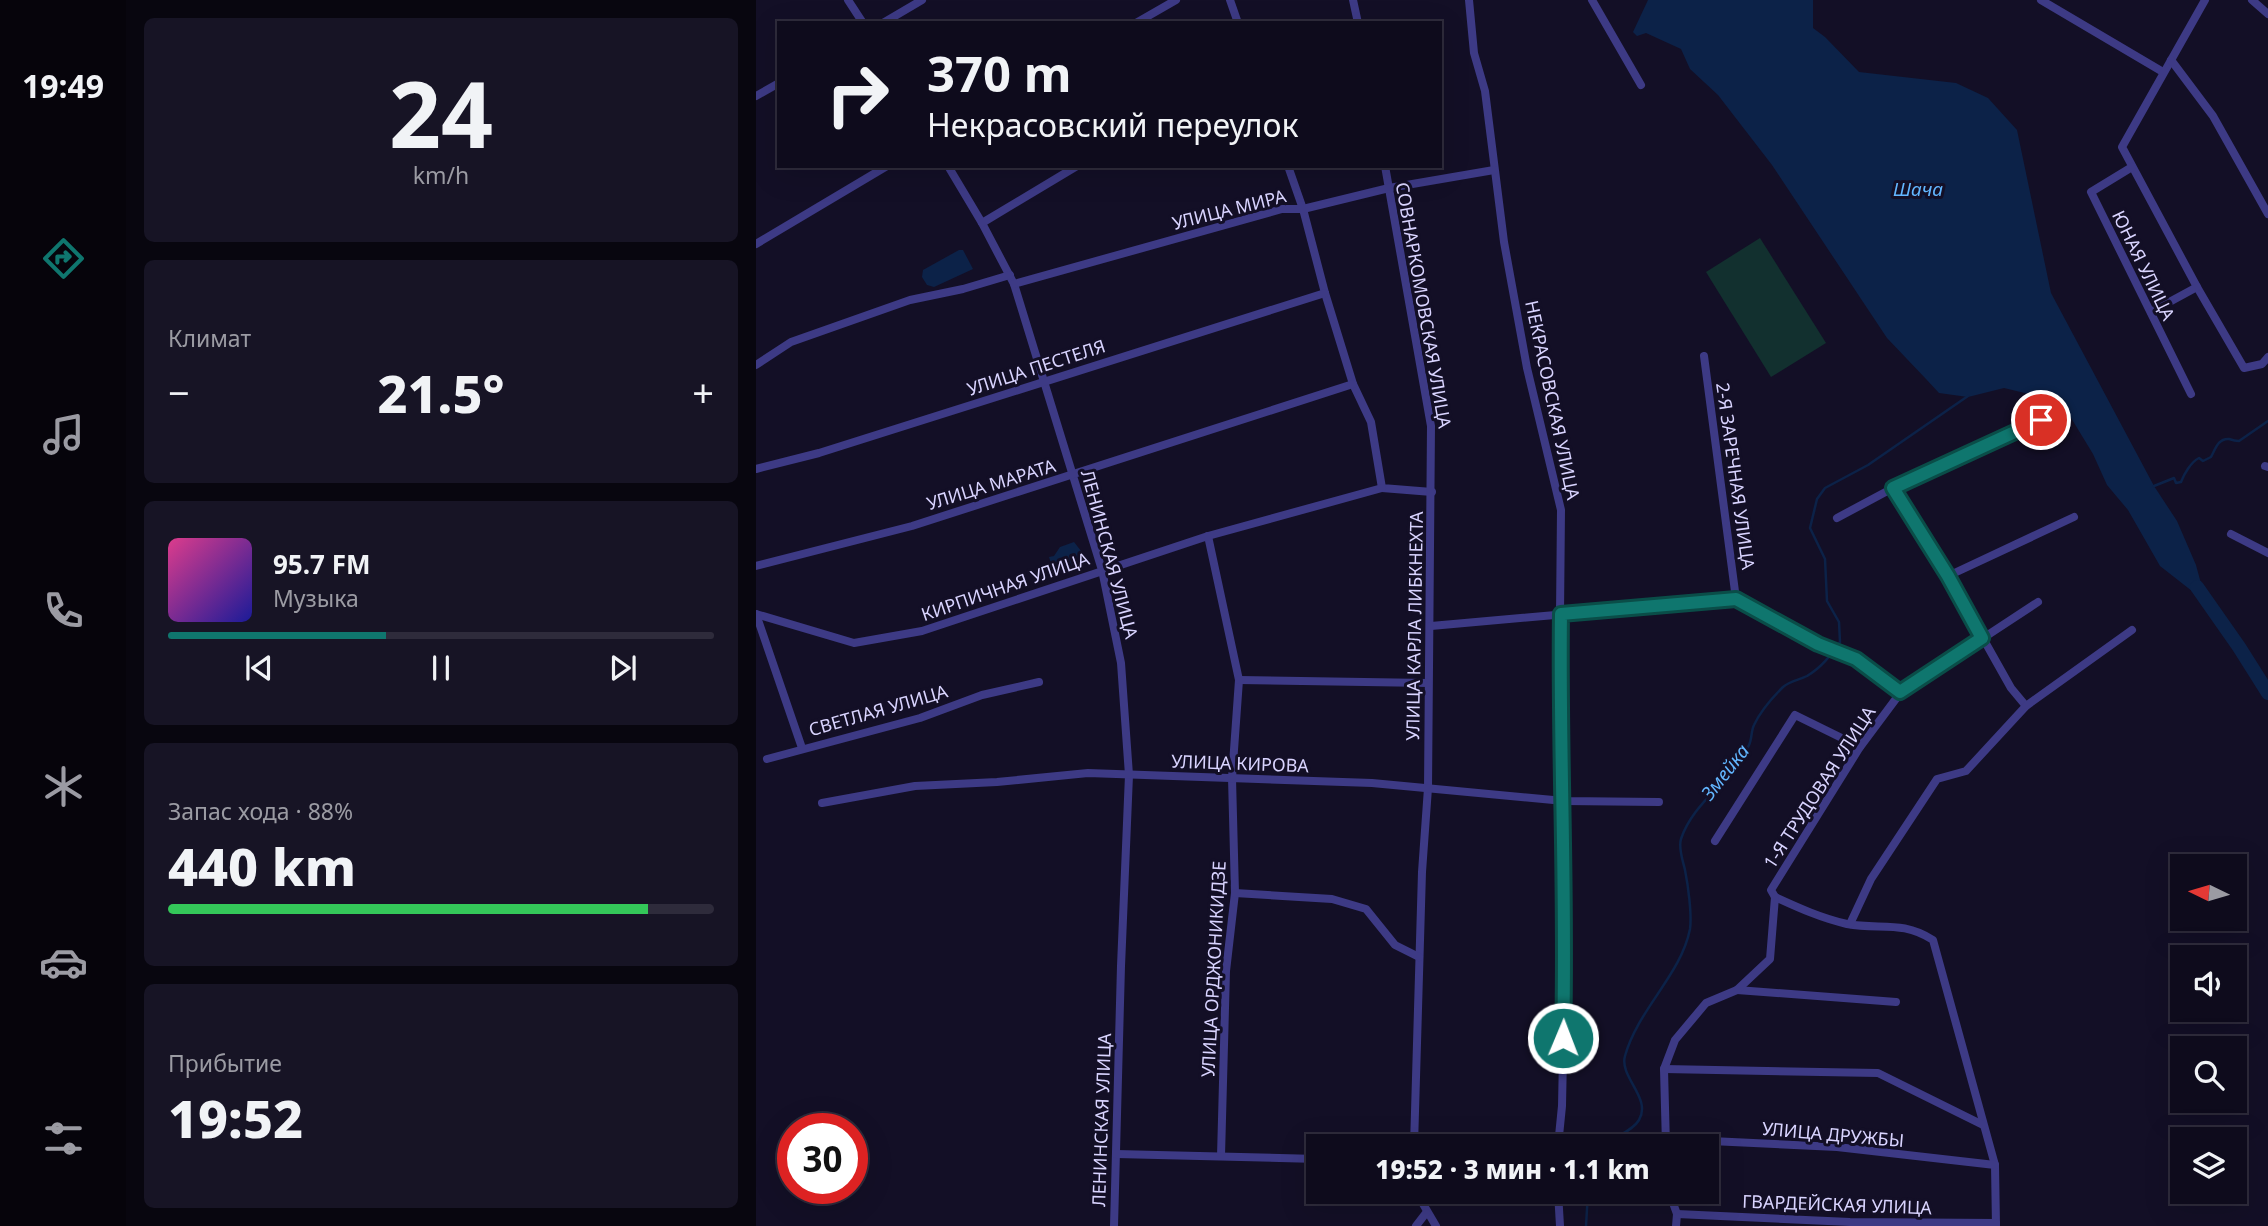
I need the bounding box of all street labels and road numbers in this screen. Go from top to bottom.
street label: СОВНАРКОМОВСКАЯ УЛИЦА [1391,180,1458,430]
street label: УЛИЦА МИРА [1170,183,1289,235]
street label: ЮНАЯ УЛИЦА [2107,206,2181,324]
street label: НЕКРАСОВСКАЯ УЛИЦА [1520,298,1586,502]
street label: УЛИЦА ПЕСТЕЛЯ [964,333,1108,401]
street label: 2-Я ЗАРЕЧНАЯ УЛИЦА [1711,381,1761,572]
street label: УЛИЦА МАРАТА [924,453,1059,515]
street label: ЛЕНИНСКАЯ УЛИЦА [1076,467,1144,642]
street label: УЛИЦА КАРЛА ЛИБКНЕХТА [1400,511,1428,741]
street label: КИРПИЧНАЯ УЛИЦА [918,546,1093,626]
street label: СВЕТЛАЯ УЛИЦА [806,679,951,741]
street label: 1-Я ТРУДОВАЯ УЛИЦА [1758,701,1881,873]
street label: УЛИЦА КИРОВА [1171,749,1310,777]
street label: УЛИЦА ОРДЖОНИКИДЗЕ [1195,860,1231,1078]
street label: ЛЕНИНСКАЯ УЛИЦА [1086,1032,1116,1207]
street label: УЛИЦА ДРУЖБЫ [1761,1116,1905,1152]
street label: ГВАРДЕЙСКАЯ УЛИЦА [1742,1189,1933,1219]

